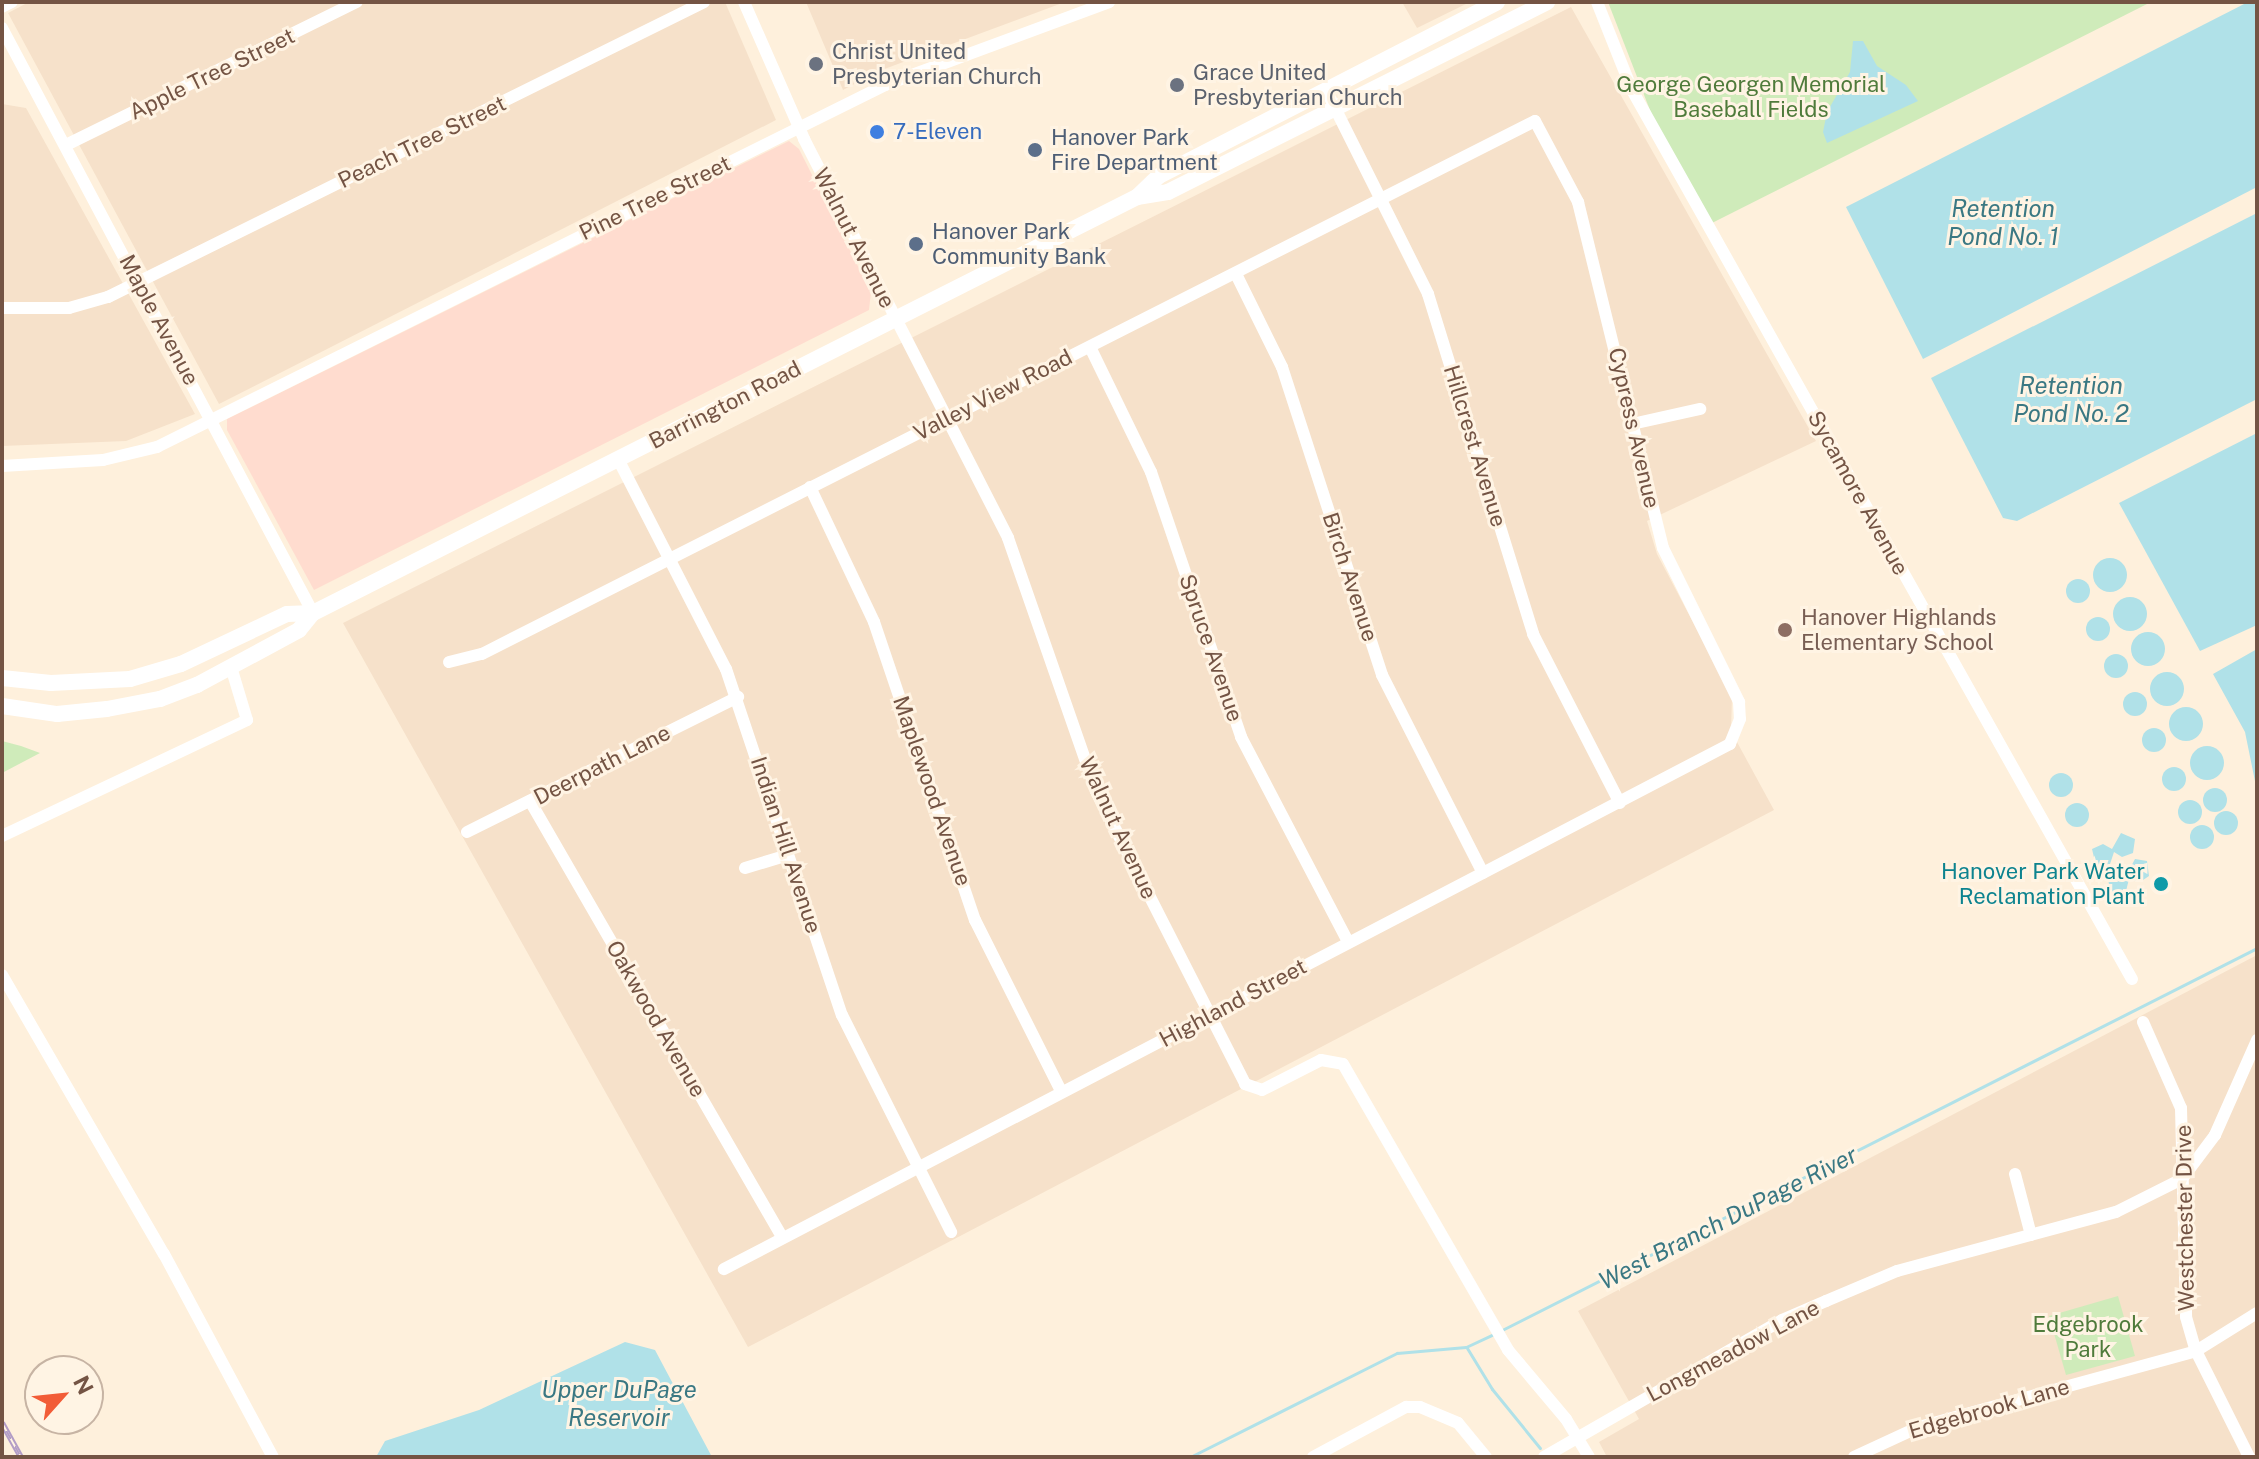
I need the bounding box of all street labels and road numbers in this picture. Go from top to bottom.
street label: Apple Tree Street [125,22,299,126]
street label: Peach Tree Street [334,90,510,194]
street label: Pine Tree Street [575,150,735,246]
street label: Walnut Avenue [807,164,901,312]
street label: Maple Avenue [114,250,204,390]
street label: Valley View Road [909,344,1077,446]
street label: Cypress Avenue [1603,345,1665,511]
street label: Barrington Road [645,355,805,455]
street label: Hillcrest Avenue [1438,362,1512,530]
street label: Sycamore Avenue [1802,406,1914,580]
street label: Birch Avenue [1317,509,1383,645]
street label: Spruce Avenue [1173,571,1249,725]
street label: Maplewood Avenue [887,693,977,889]
street label: Deerpath Lane [529,719,675,811]
street label: Indian Hill Avenue [745,753,827,937]
street label: Walnut Avenue [1074,753,1162,903]
street label: Oakwood Avenue [600,936,712,1102]
street label: Highland Street [1155,953,1311,1053]
street label: Westchester Drive [2170,1124,2200,1312]
street label: Longmeadow Lane [1642,1294,1824,1408]
street label: Edgebrook Lane [1905,1373,2073,1445]

